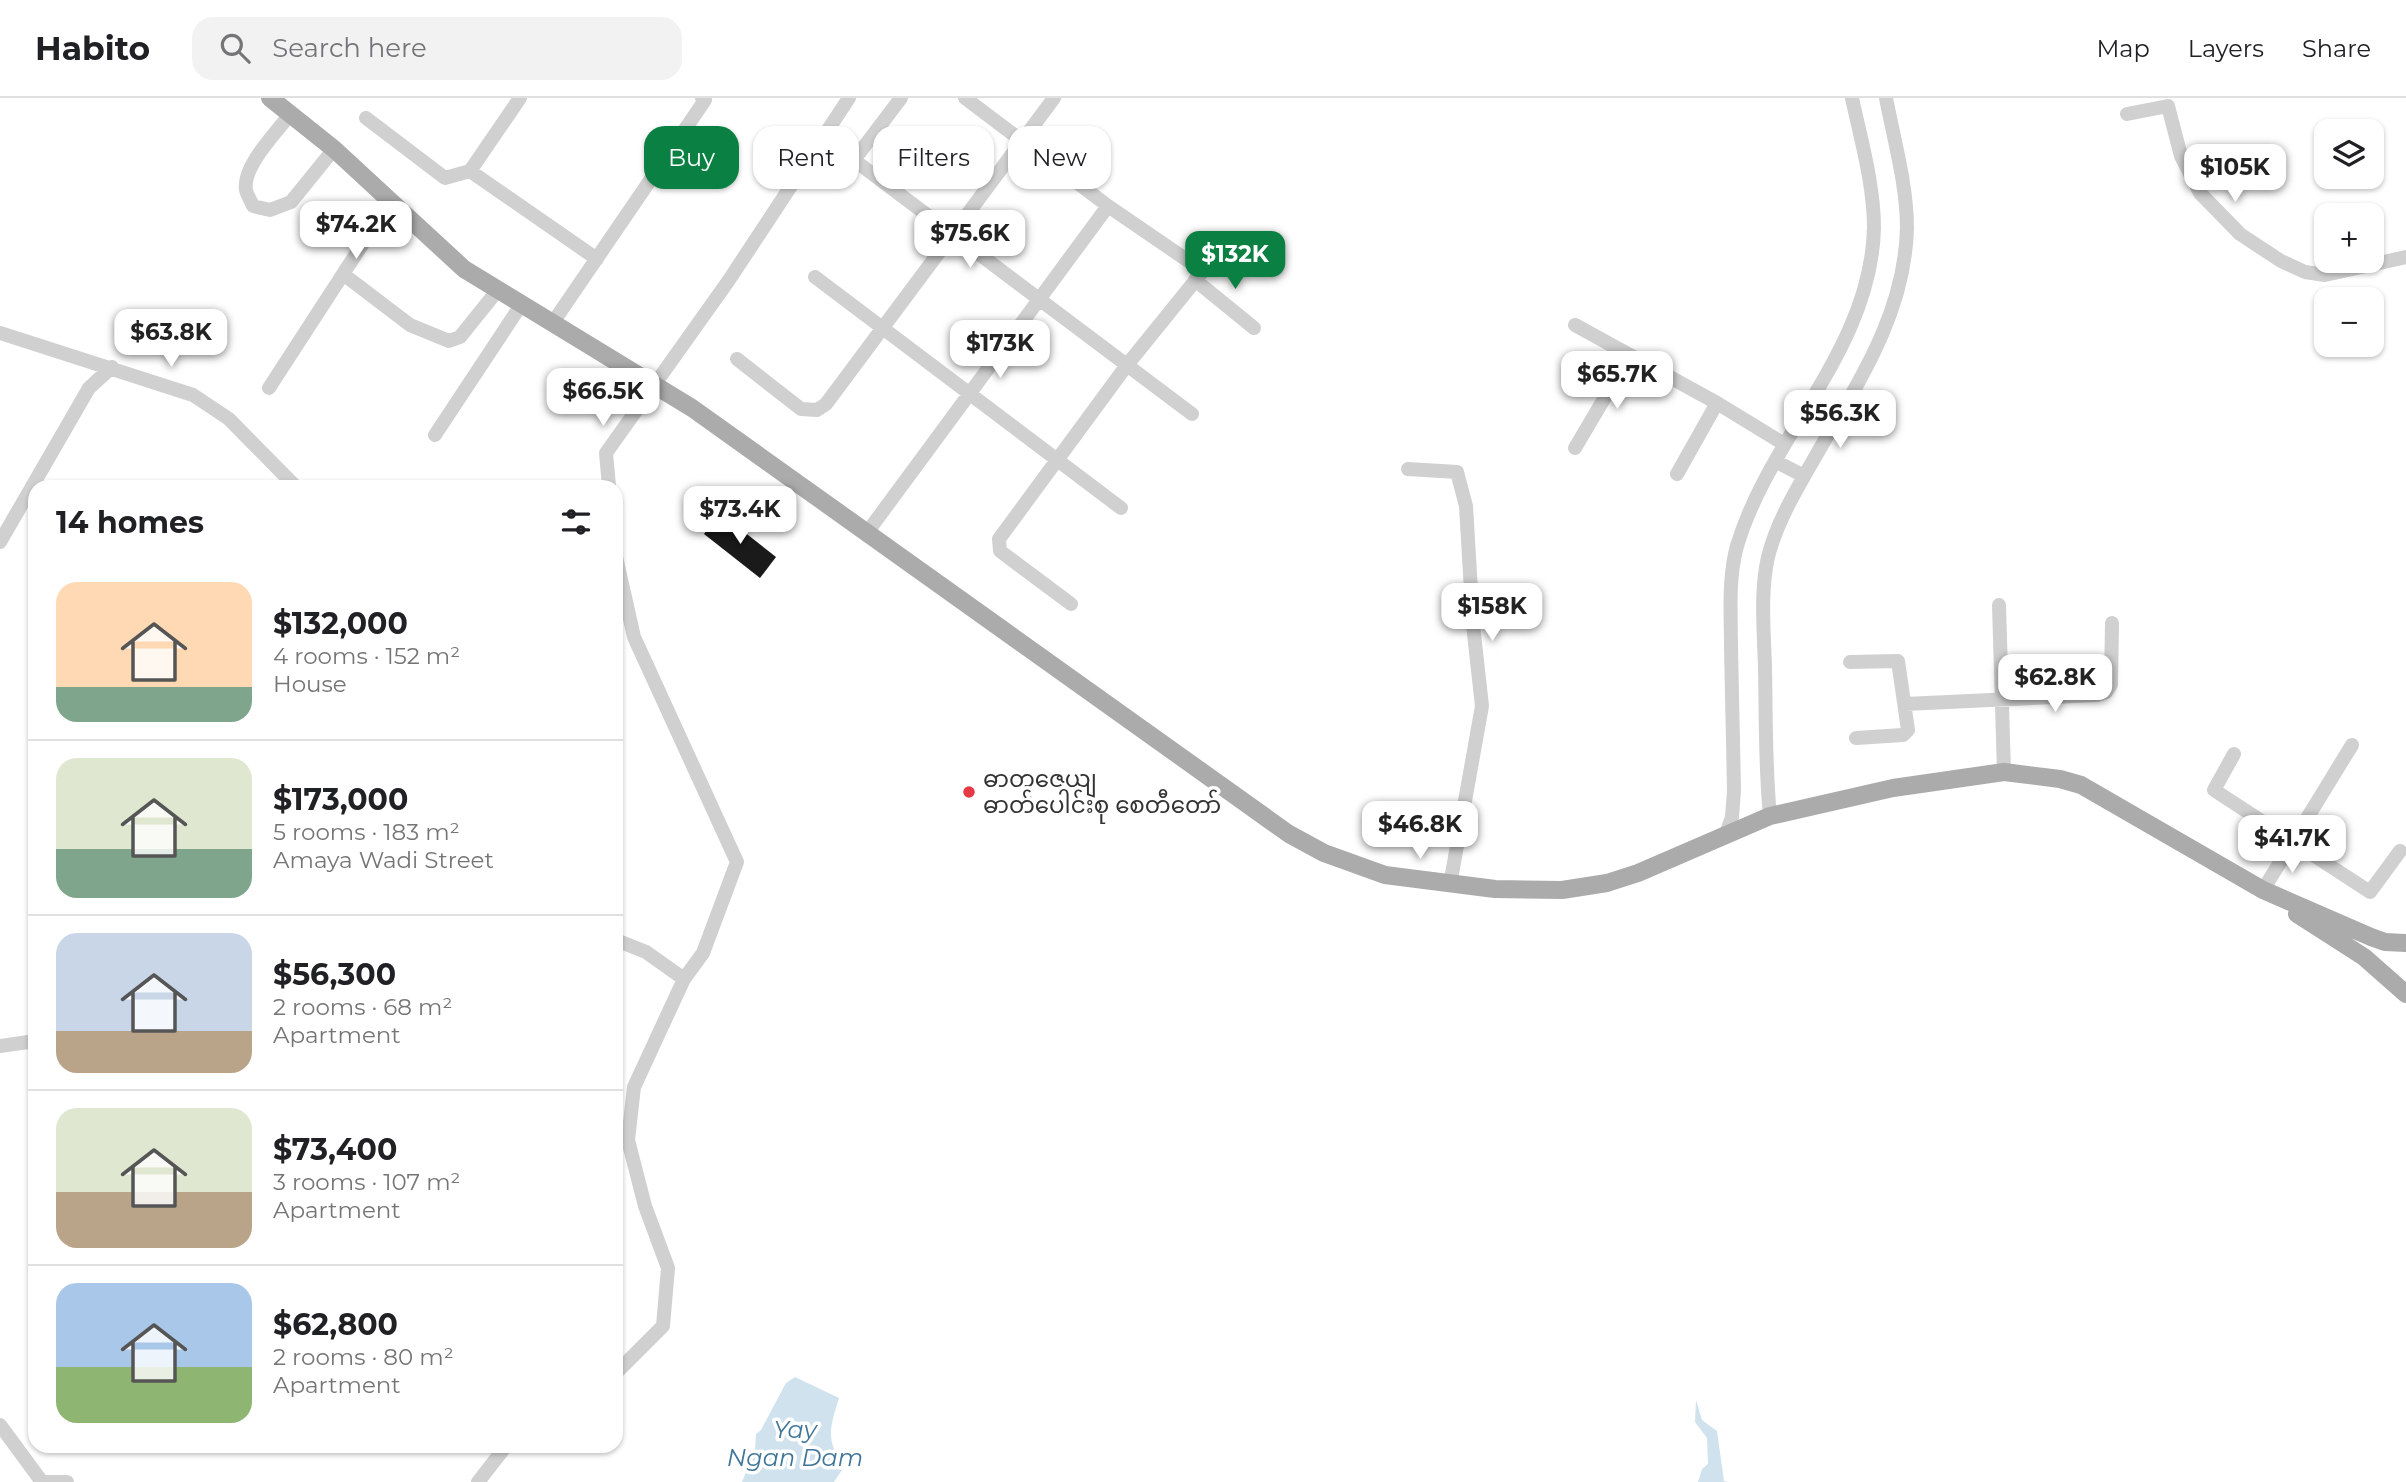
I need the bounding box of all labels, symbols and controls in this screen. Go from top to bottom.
search box [192,17,682,80]
text: Habito [35,28,150,68]
icon: search [216,29,254,67]
text: Search here [272,32,427,64]
text: Map [2096,34,2150,63]
text: Layers [2188,34,2264,63]
text: Share [2302,34,2371,63]
map controls [2314,119,2384,357]
button: layers [2314,119,2384,189]
chip: Buy [644,126,739,189]
chip: Rent [753,126,859,189]
chip: Filters [873,126,994,189]
chip: New [1008,126,1111,189]
pin: $105K [2186,144,2284,204]
text: $105K [2200,153,2270,181]
pin: $74.2K [299,202,413,261]
button: + [2314,203,2384,273]
text: $74.2K [316,210,396,238]
pin: $75.6K [913,211,1027,270]
text: $75.6K [930,219,1010,247]
pin: $132K [1186,232,1284,291]
text: $132K [1201,240,1269,268]
button: − [2314,287,2384,357]
pin: $63.8K [114,310,228,369]
text: $63.8K [130,318,212,346]
pin: $173K [951,320,1049,380]
text: $173K [966,329,1034,357]
pin: $65.7K [1560,352,1674,411]
text: $65.7K [1577,360,1657,388]
pin: $66.5K [546,368,660,428]
text: $66.5K [563,377,643,405]
pin: $56.3K [1783,390,1897,450]
text: $56.3K [1800,399,1880,427]
pin: $73.4K [683,486,797,546]
text: $73.4K [699,495,781,523]
icon: filters [557,503,595,541]
text: 14 homes [56,504,204,541]
pin: $158K [1443,584,1541,643]
text: $158K [1457,592,1527,620]
text: $132,000 [273,605,408,642]
icon: home [112,610,196,694]
text: 4 rooms · 152 m² [273,642,460,670]
pin: $62.8K [1998,654,2112,714]
text: $62.8K [2014,663,2096,691]
text: House [273,670,347,698]
place label: ဓာတုဇေယျ ဓာတ်ပေါင်းစု စေတီတော် [983,765,1221,824]
text: $173,000 [273,781,408,818]
marker: ဓာတုဇေယျ ဓာတ်ပေါင်းစု စေတီတော် [961,784,977,800]
icon: home [112,786,196,870]
pin: $46.8K [1363,802,1477,861]
text: $46.8K [1378,810,1462,838]
pin: $41.7K [2235,816,2349,875]
text: 5 rooms · 183 m² [273,818,460,846]
text: $41.7K [2254,824,2330,852]
text: Amaya Wadi Street [273,846,494,874]
text: $56,300 [273,956,396,993]
icon: home [112,961,196,1045]
text: 2 rooms · 68 m² [273,993,452,1021]
text: Apartment [273,1021,401,1049]
text: $73,400 [273,1131,397,1168]
icon: home [112,1136,196,1220]
text: 3 rooms · 107 m² [273,1168,460,1196]
text: Apartment [273,1196,401,1224]
text: $62,800 [273,1306,398,1343]
icon: home [112,1311,196,1395]
text: 2 rooms · 80 m² [273,1343,454,1371]
text: Apartment [273,1371,401,1399]
water label: Yay Ngan Dam [727,1415,863,1472]

